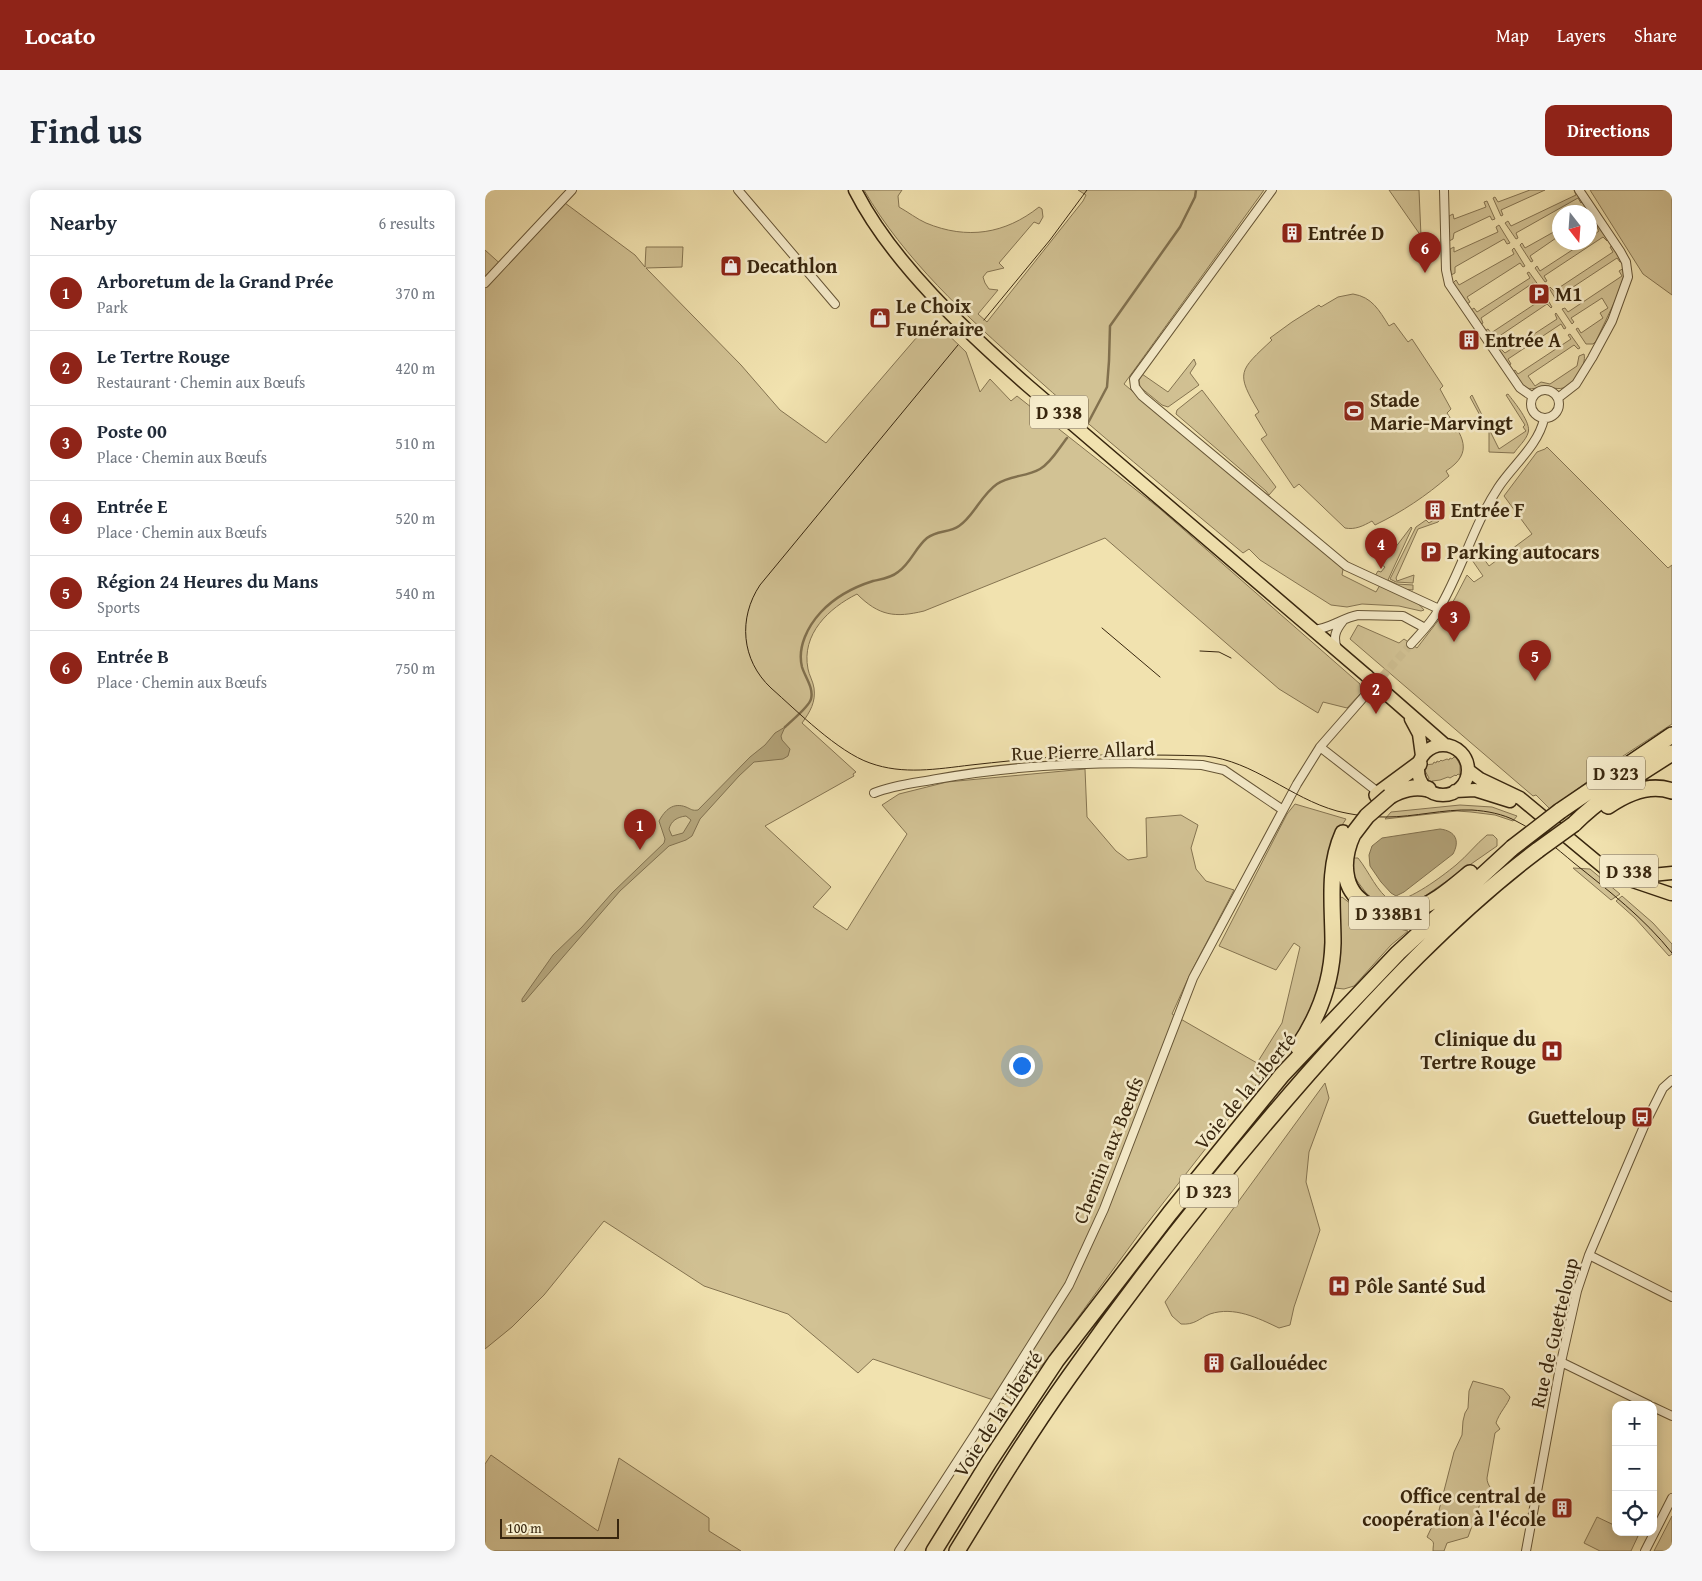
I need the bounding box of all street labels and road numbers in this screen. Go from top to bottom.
road number: D 338 [1030,396,1088,428]
street label: Rue Pierre Allard [1011,733,1155,767]
road number: D 323 [1587,756,1645,790]
road number: D 338 [1600,854,1658,888]
road number: D 338B1 [1349,896,1429,930]
street label: Voie de la Liberté [1187,1026,1302,1156]
street label: Chemin aux Bœufs [1065,1072,1150,1228]
road number: D 323 [1180,1174,1238,1208]
street label: Rue de Guetteloup [1522,1255,1585,1411]
street label: Voie de la Liberté [946,1345,1049,1483]

